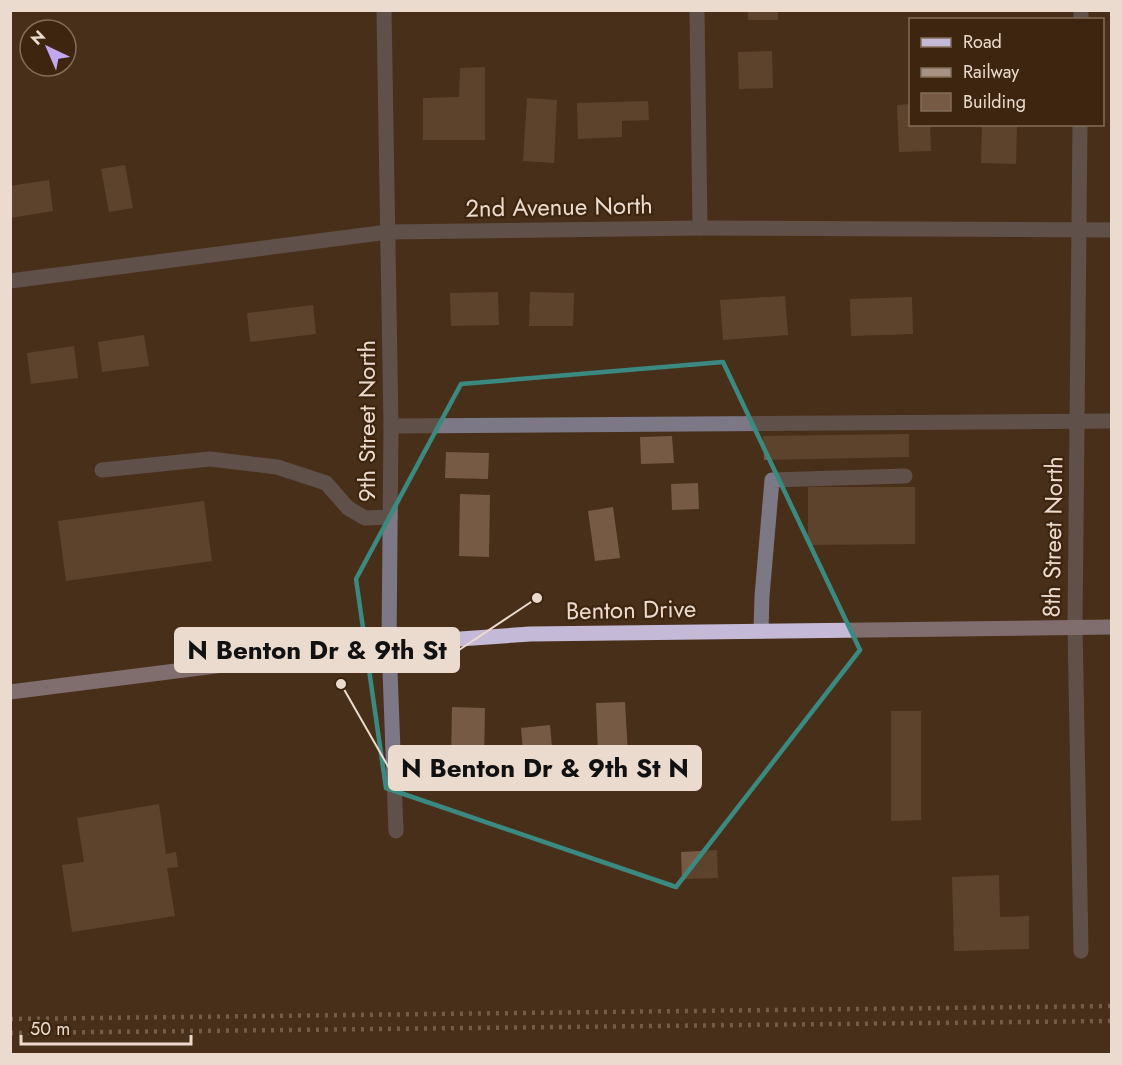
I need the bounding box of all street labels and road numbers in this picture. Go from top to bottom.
street label: 2nd Avenue North [465,187,653,226]
street label: 9th Street North [349,340,384,502]
street label: 8th Street North [1034,456,1071,618]
street label: Benton Drive [566,591,696,628]

